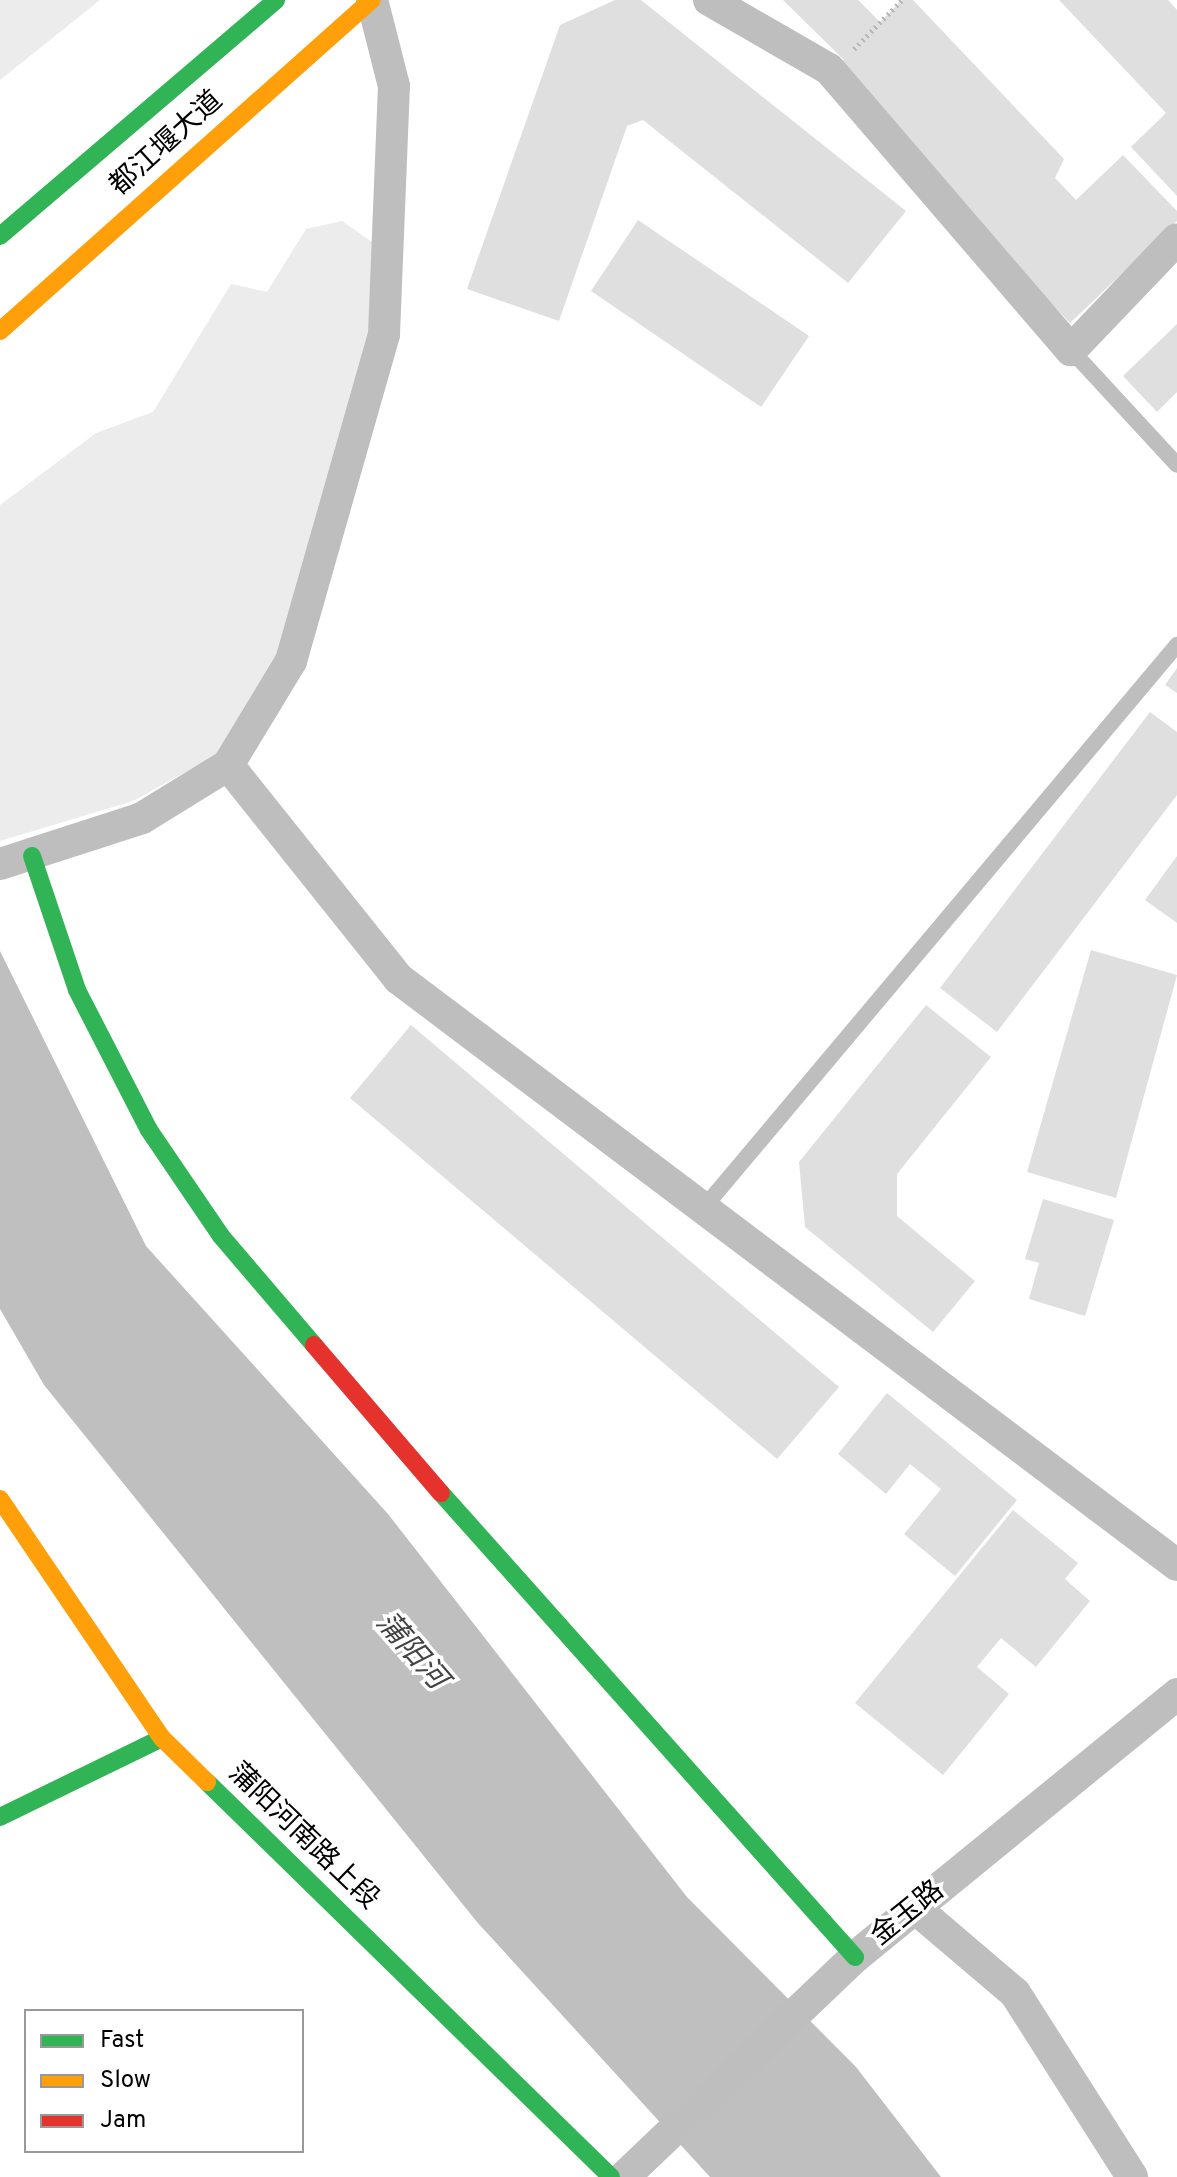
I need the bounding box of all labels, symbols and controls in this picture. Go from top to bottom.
street label: 都江堰大道 [104,85,230,203]
water label: 蒲阳河 [367,1606,453,1698]
street label: 蒲阳河南路上段 [221,1757,385,1917]
street label: 金玉路 [865,1875,951,1953]
legend [24,2009,304,2153]
text: Fast [100,2026,144,2056]
text: Slow [100,2066,151,2096]
text: Jam [100,2106,146,2136]

